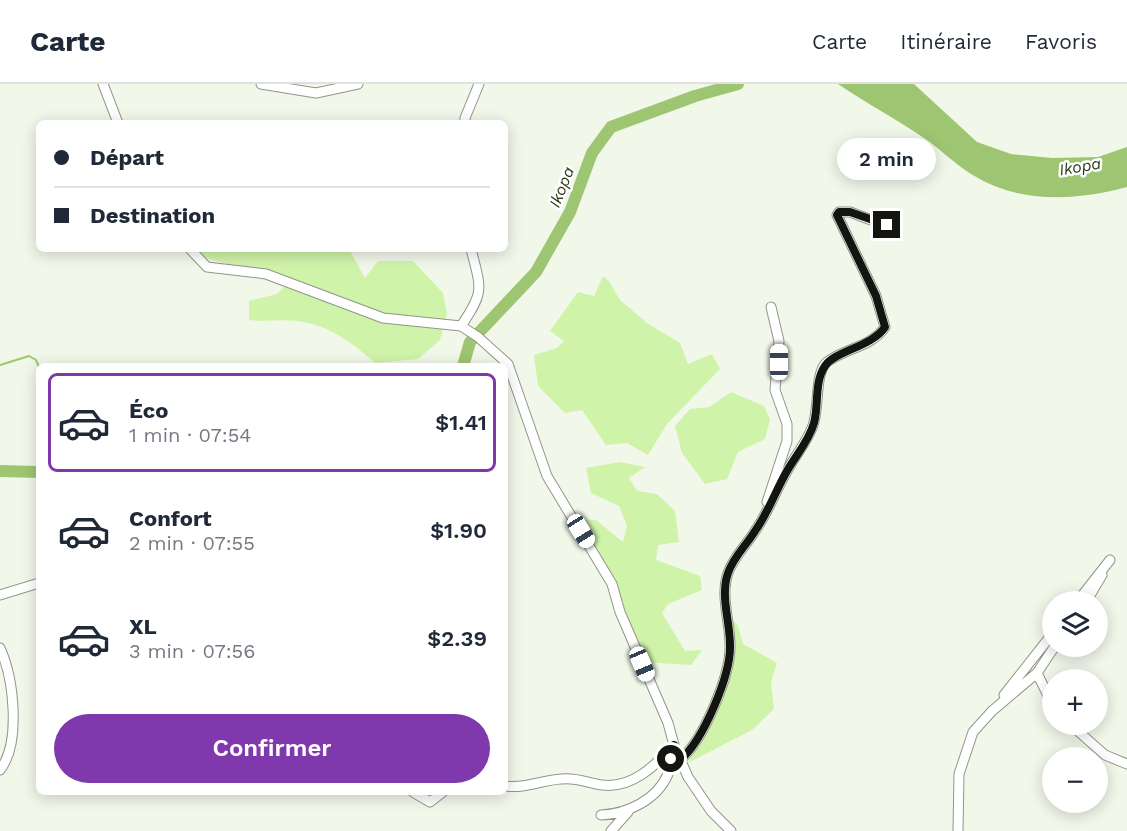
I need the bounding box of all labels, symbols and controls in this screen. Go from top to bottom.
text: Carte [30,25,105,58]
text: Carte [812,29,867,54]
text: Itinéraire [900,29,992,54]
text: Favoris [1025,29,1097,54]
callout: 2 min [838,138,936,180]
text: Départ [90,145,164,170]
text: 2 min [859,147,914,171]
water label: Ikopa [1058,153,1103,180]
water label: Ikopa [545,164,578,210]
text: Destination [90,203,215,228]
route end [873,211,900,238]
car [770,344,788,380]
icon: car [57,396,111,450]
text: Éco [129,398,168,423]
text: $1.41 [435,410,487,435]
text: 1 min · 07:54 [129,423,252,447]
icon: car [57,504,111,558]
text: Confort [129,506,212,531]
car [564,511,598,551]
text: $1.90 [430,518,487,543]
text: 2 min · 07:55 [129,531,255,555]
map controls [1042,591,1108,813]
button: layers [1042,591,1108,657]
icon: car [57,612,111,666]
text: XL [129,614,157,639]
text: $2.39 [427,626,487,651]
text: 3 min · 07:56 [129,639,255,663]
car [627,644,657,684]
button: + [1042,669,1108,735]
button: Confirmer [54,714,490,783]
route start [657,745,684,772]
button: − [1042,747,1108,813]

